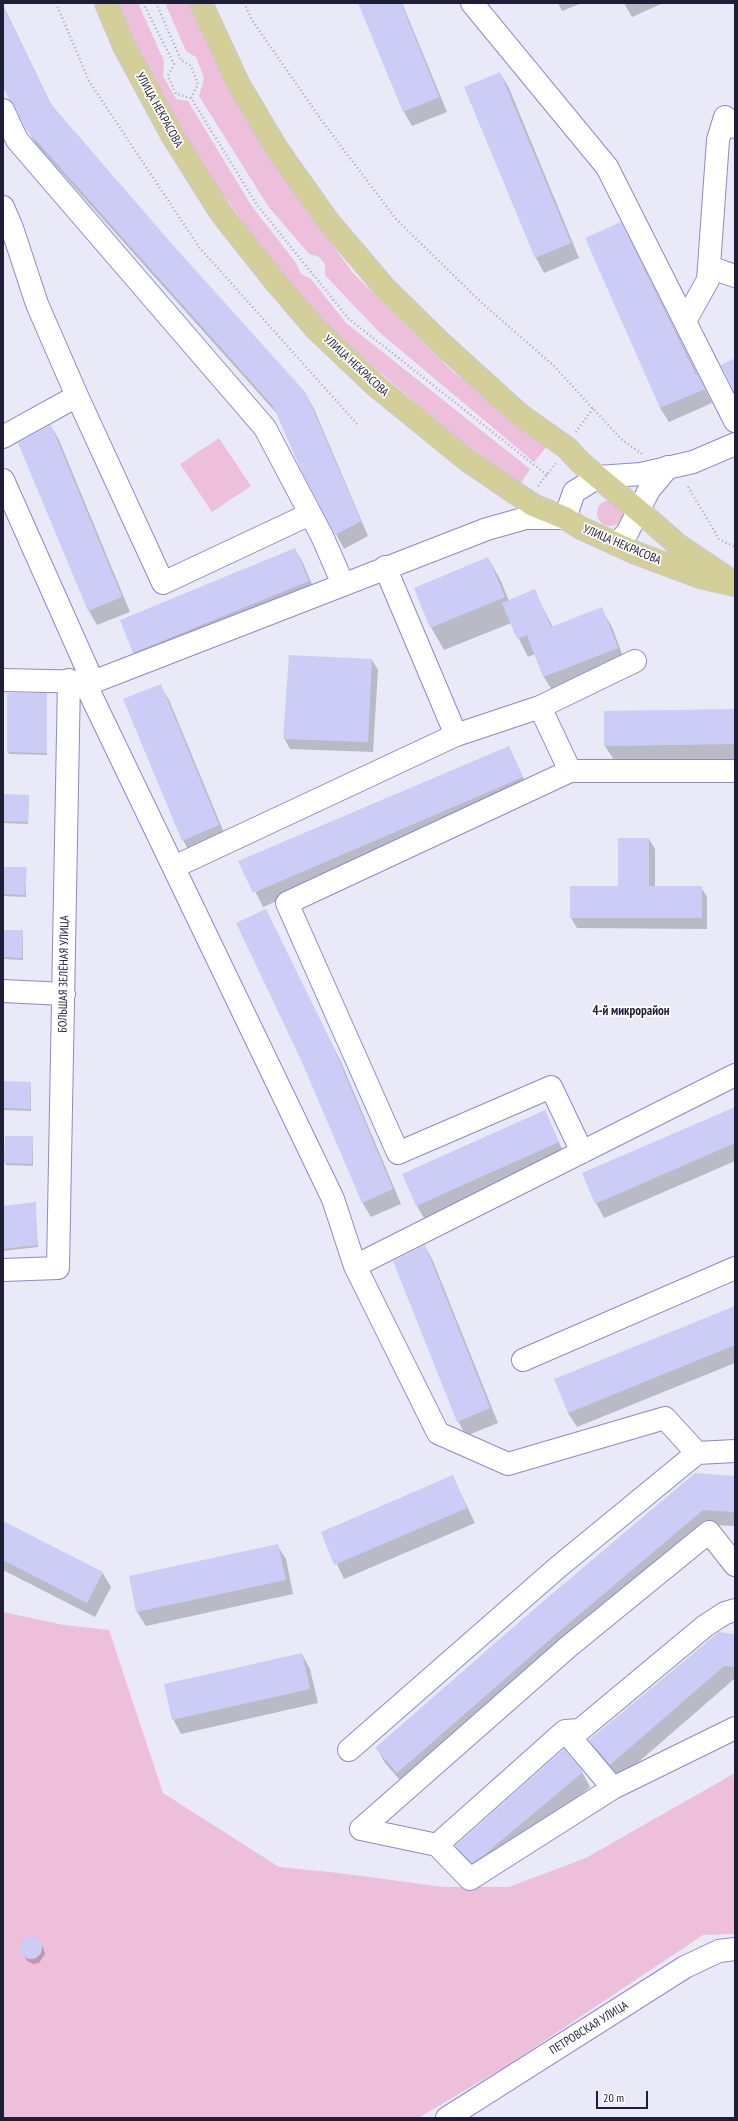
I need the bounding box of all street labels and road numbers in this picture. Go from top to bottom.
street label: УЛИЦА НЕКРАСОВА [132,70,186,150]
street label: УЛИЦА НЕКРАСОВА [321,332,391,400]
street label: УЛИЦА НЕКРАСОВА [581,522,663,568]
street label: БОЛЬШАЯ ЗЕЛЁНАЯ УЛИЦА [56,915,72,1033]
street label: ПЕТРОВСКАЯ УЛИЦА [547,1998,631,2058]

